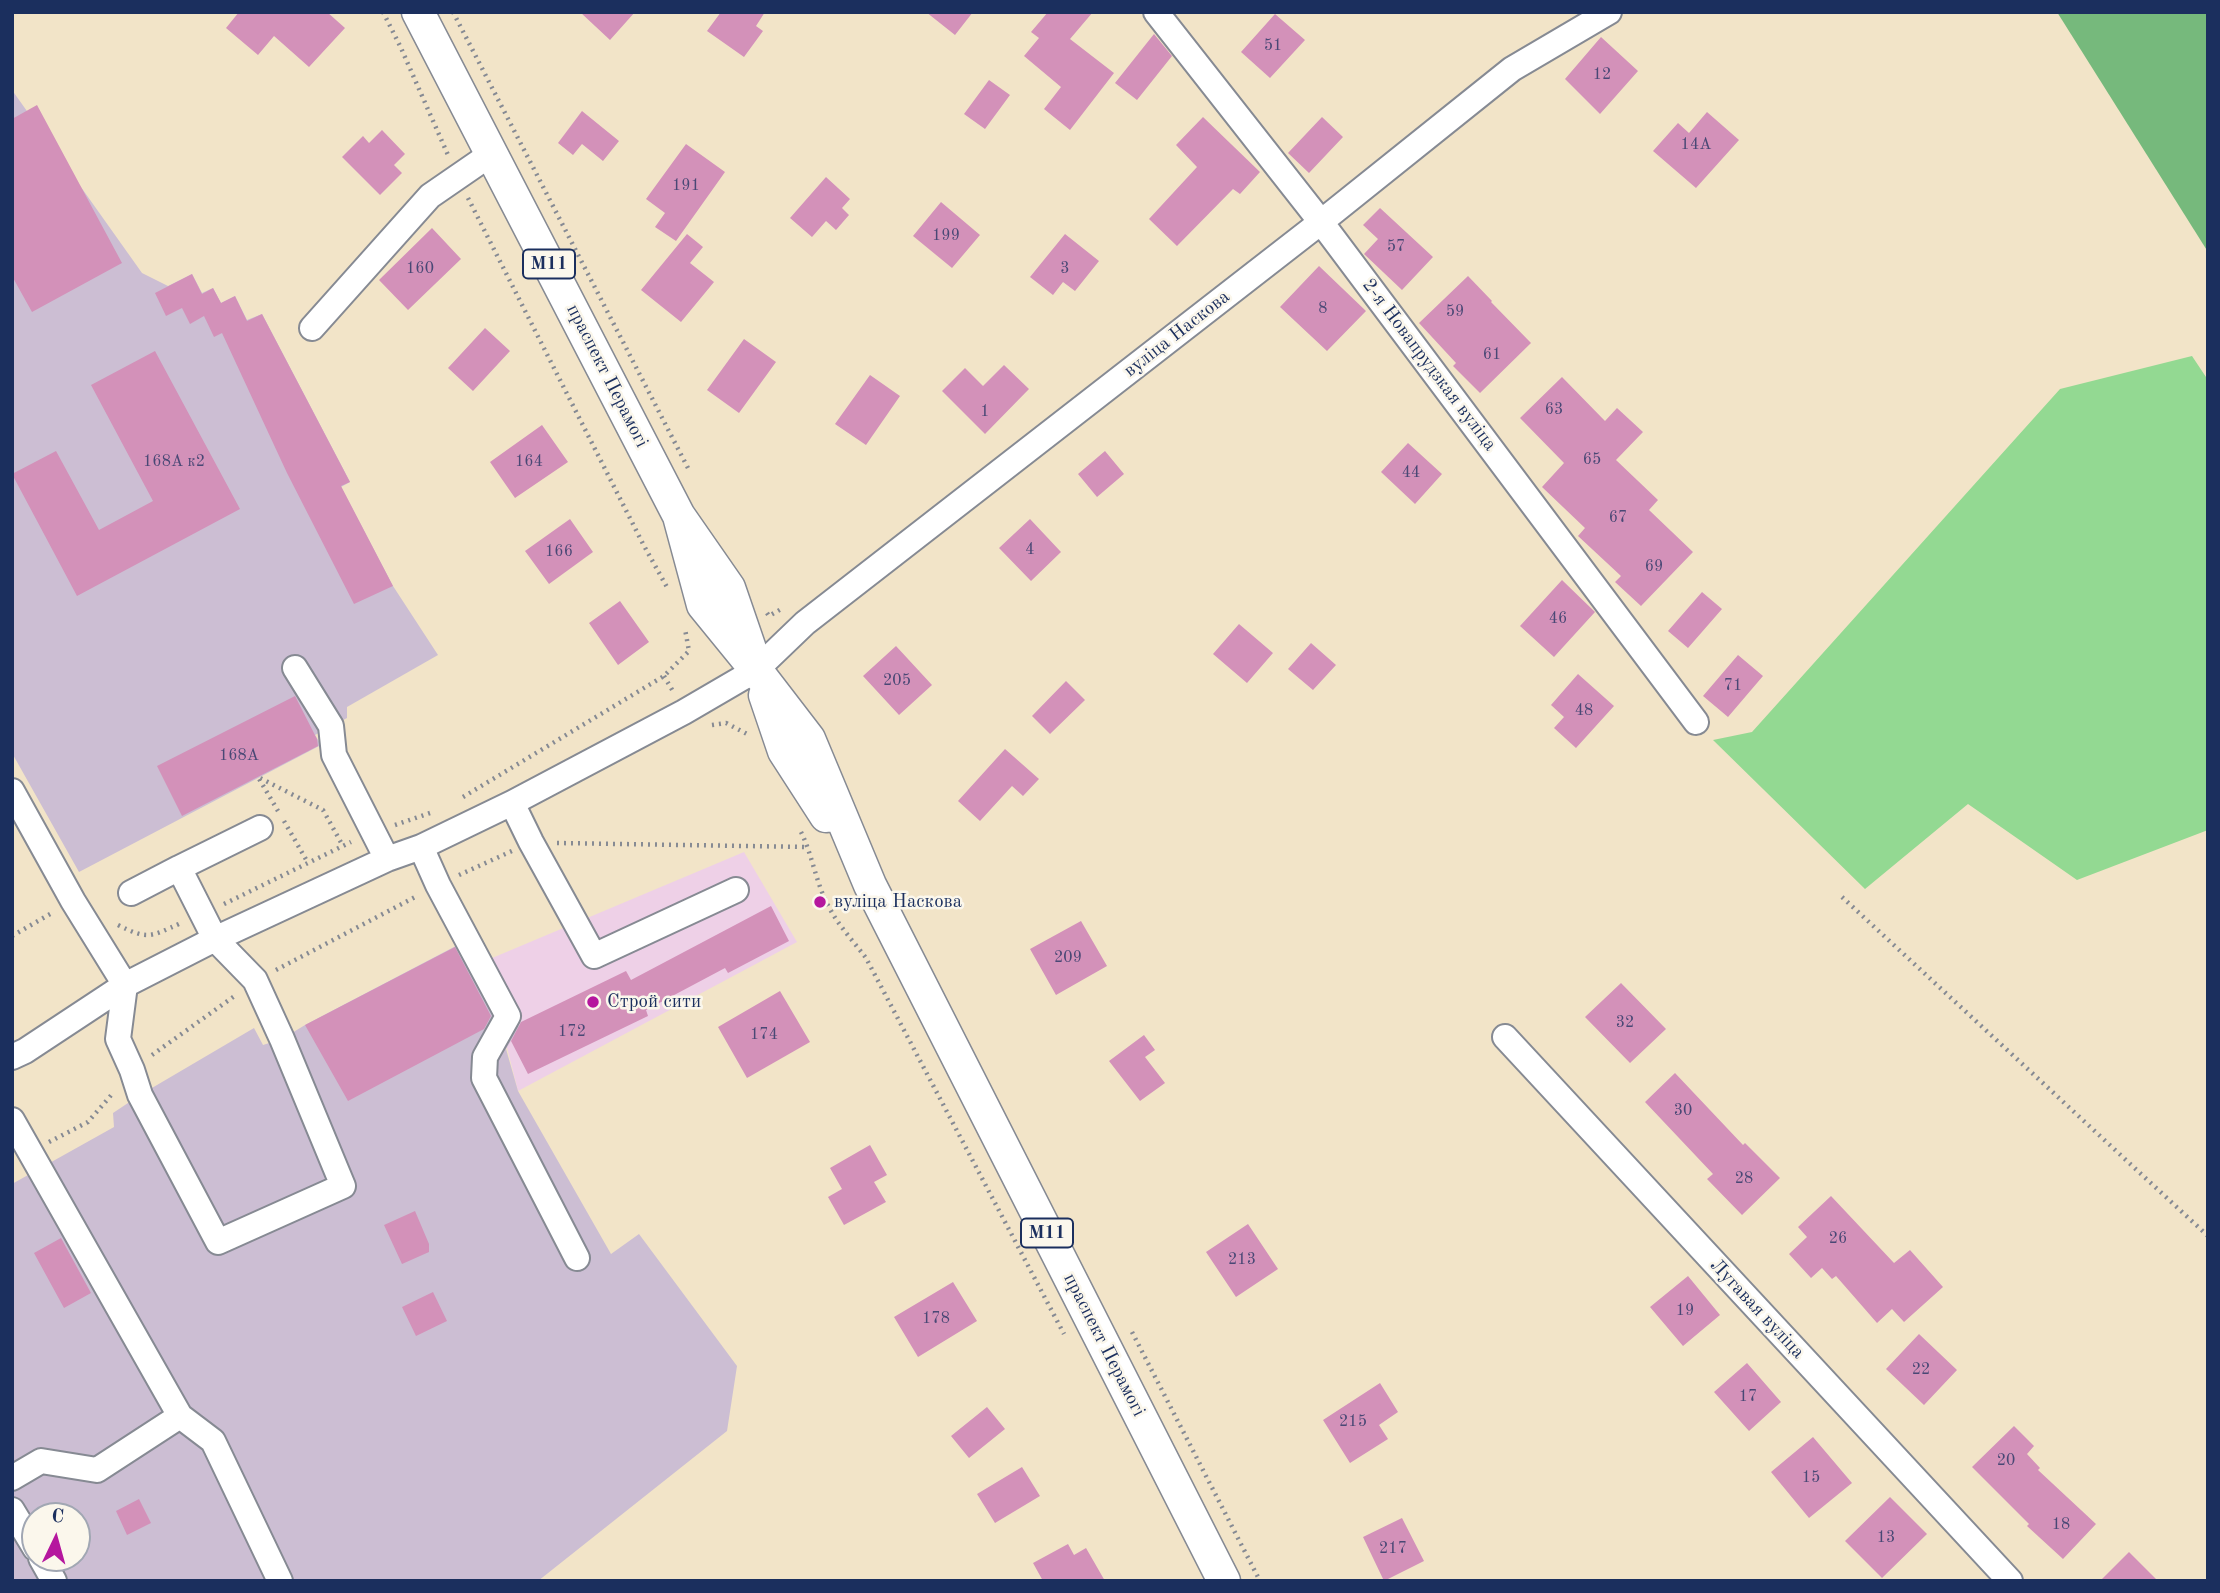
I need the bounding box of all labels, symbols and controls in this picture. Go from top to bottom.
house number: 51 [1264,36,1282,56]
house number: 12 [1593,65,1611,85]
house number: 14А [1681,135,1711,155]
house number: 191 [672,176,700,196]
house number: 199 [932,226,960,246]
house number: 57 [1387,237,1405,257]
road number: М11 [523,250,575,278]
house number: 160 [406,259,434,279]
house number: 3 [1060,259,1070,279]
street label: 2-я Новапрудзкая вуліца [1357,274,1501,456]
street label: вуліца Наскова [1120,286,1234,382]
house number: 8 [1318,299,1328,319]
street label: праспект Перамогі [561,301,653,451]
house number: 59 [1446,302,1464,322]
house number: 61 [1483,345,1501,365]
house number: 63 [1545,400,1563,420]
house number: 1 [980,402,990,422]
house number: 65 [1583,450,1601,470]
house number: 168А к2 [143,452,205,472]
house number: 164 [515,452,543,472]
house number: 44 [1402,463,1420,483]
house number: 67 [1609,508,1627,528]
house number: 4 [1025,540,1035,560]
house number: 166 [545,542,573,562]
house number: 69 [1645,557,1663,577]
house number: 46 [1549,609,1567,629]
house number: 205 [883,671,911,691]
house number: 71 [1724,676,1742,696]
house number: 48 [1575,701,1593,721]
house number: 168А [219,746,259,766]
place label: вуліца Наскова [834,891,962,913]
marker: вуліца Наскова [812,894,828,910]
house number: 209 [1054,948,1082,968]
place label: Строй сити [607,991,701,1013]
marker: Строй сити [585,994,601,1010]
house number: 32 [1616,1013,1634,1033]
house number: 172 [558,1022,586,1042]
house number: 174 [750,1025,778,1045]
house number: 30 [1674,1101,1692,1121]
house number: 28 [1735,1169,1753,1189]
road number: М11 [1021,1218,1073,1248]
house number: 26 [1829,1229,1847,1249]
house number: 213 [1228,1250,1256,1270]
street label: Лугавая вуліца [1705,1254,1809,1364]
street label: праспект Перамогі [1058,1270,1150,1420]
house number: 19 [1676,1301,1694,1321]
house number: 178 [922,1309,950,1329]
house number: 22 [1912,1360,1930,1380]
house number: 17 [1739,1387,1757,1407]
house number: 215 [1339,1412,1367,1432]
house number: 20 [1997,1451,2015,1471]
house number: 15 [1802,1468,1820,1488]
north arrow [21,1502,91,1572]
text: С [51,1508,65,1528]
house number: 18 [2052,1515,2070,1535]
house number: 13 [1877,1528,1895,1548]
house number: 217 [1379,1539,1407,1559]

